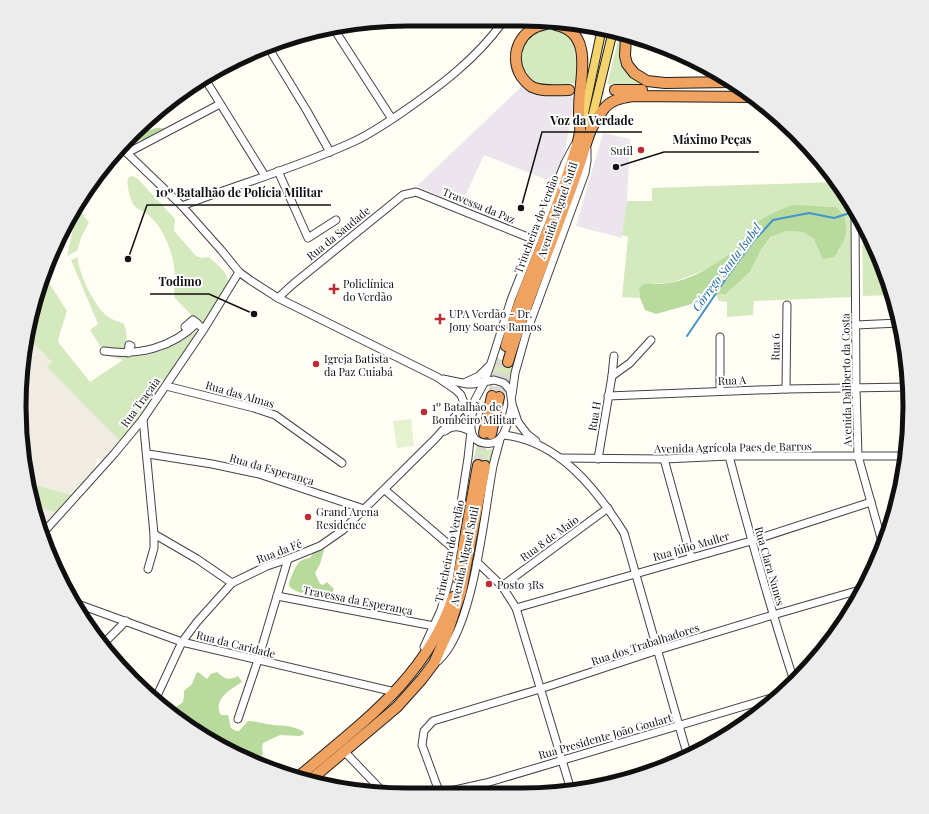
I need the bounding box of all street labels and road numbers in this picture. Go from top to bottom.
street label: Avenida Miguel Sutil [533,160,581,261]
street label: Trincheira do Verdão [510,173,562,275]
street label: Travessa da Paz [440,184,518,226]
street label: Rua da Saudade [303,202,373,263]
street label: Avenida Daliberto da Costa [837,313,855,448]
street label: Rua 6 [767,333,783,361]
street label: Rua A [718,372,746,388]
street label: Rua Traçaia [117,374,163,430]
street label: Rua das Almas [204,377,276,411]
street label: Rua H [584,400,604,432]
street label: Avenida Agrícola Paes de Barros [653,438,812,456]
street label: Rua da Esperança [228,450,317,488]
street label: Trincheira do Verdão [431,498,467,604]
street label: Avenida Miguel Sutil [446,505,482,608]
street label: Rua 8 de Maio [517,512,581,564]
street label: Rua Clara Nunes [752,525,789,607]
street label: Rua Júlio Muller [651,528,731,564]
street label: Rua da Fé [254,535,304,567]
street label: Travessa da Esperança [302,582,415,618]
street label: Rua dos Trabalhadores [589,619,701,669]
street label: Rua da Caridade [195,627,278,661]
street label: Rua Presidente João Goulart [536,710,674,762]

